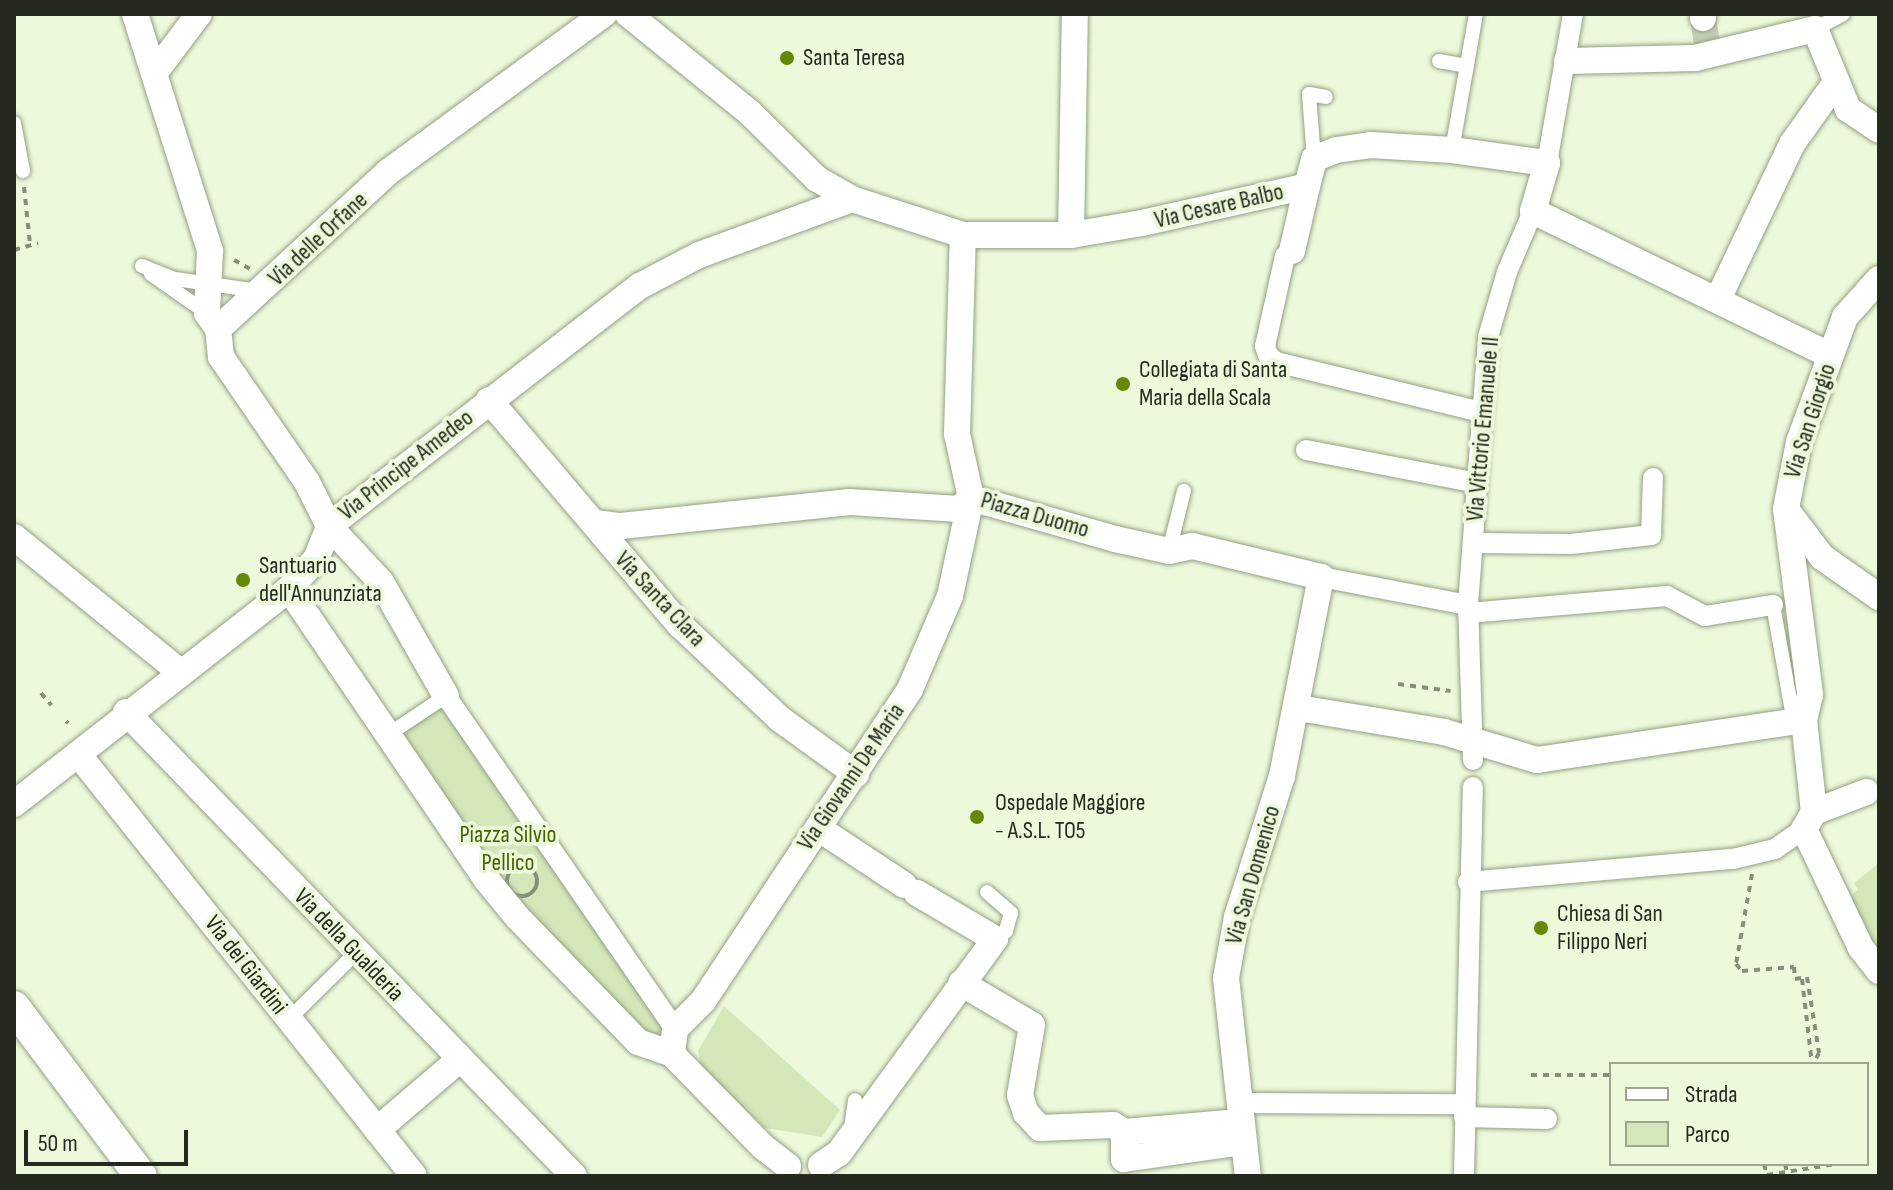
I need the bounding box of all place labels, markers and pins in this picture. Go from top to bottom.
place label: Santa Teresa [803,44,905,72]
marker: Santa Teresa [778,49,796,67]
place label: Collegiata di Santa Maria della Scala [1139,356,1287,412]
marker: Collegiata di Santa Maria della Scala [1114,375,1132,393]
place label: Santuario dell'Annunziata [259,552,382,608]
marker: Santuario dell'Annunziata [234,571,252,589]
place label: Ospedale Maggiore - A.S.L. TO5 [995,789,1145,845]
marker: Ospedale Maggiore - A.S.L. TO5 [966,806,988,828]
place label: Chiesa di San Filippo Neri [1557,900,1663,956]
marker: Chiesa di San Filippo Neri [1532,919,1550,937]

